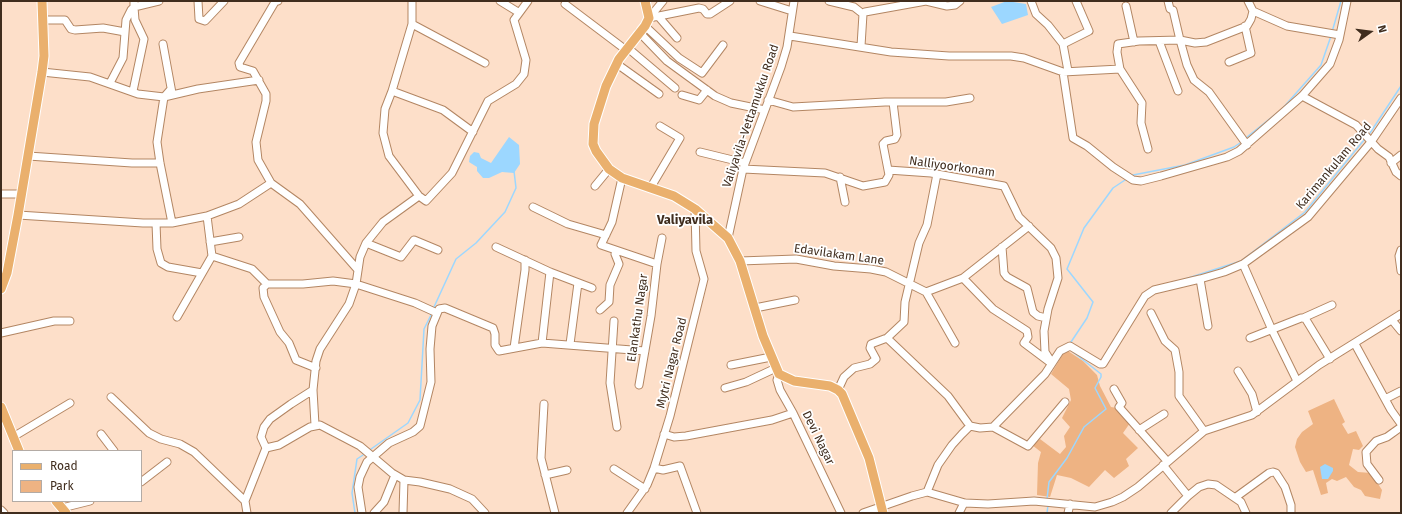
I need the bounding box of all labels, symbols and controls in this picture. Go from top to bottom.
north arrow [1350,12,1390,52]
text: N [1375,24,1389,34]
street label: Valiyavila-Vettamukku Road [720,42,782,190]
street label: Karimankulam Road [1293,119,1375,213]
street label: Nalliyoorkonam [908,154,996,180]
district label: Valiyavila [657,212,713,228]
street label: Edavilakam Lane [793,242,885,268]
street label: Elankathu Nagar [625,273,651,363]
street label: Mytri Nagar Road [654,316,690,410]
street label: Devi Nagar [799,409,837,467]
legend [12,450,142,502]
text: Road [50,459,78,473]
text: Park [50,479,74,493]

